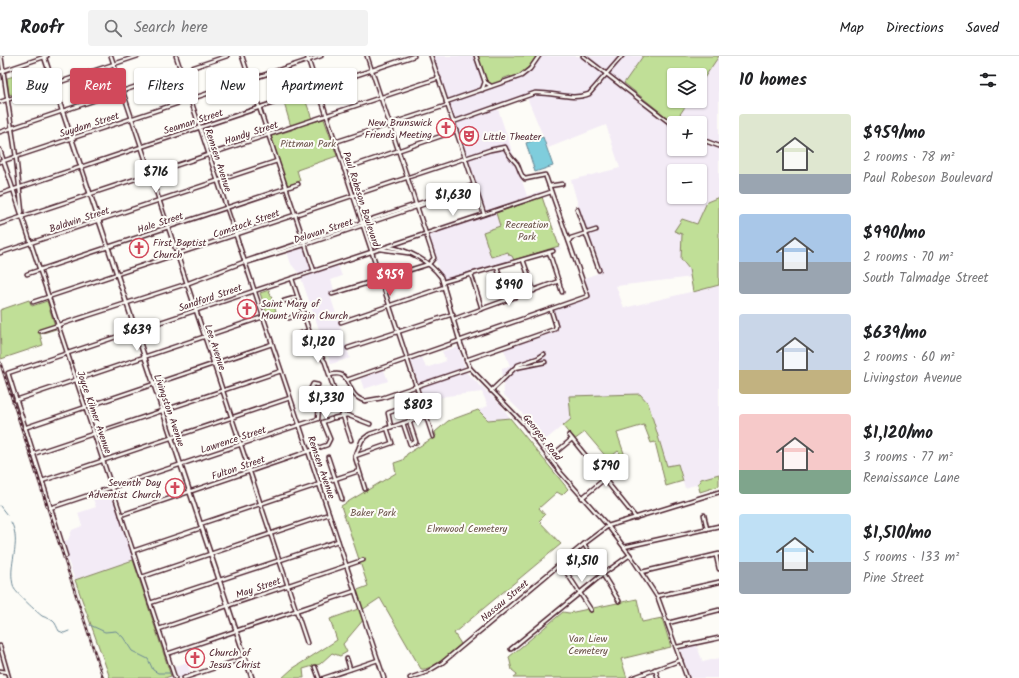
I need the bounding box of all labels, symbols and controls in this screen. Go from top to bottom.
search box [88,10,368,46]
text: Roofr [20,13,64,43]
text: Search here [134,16,208,40]
icon: search [102,17,124,39]
text: Map [839,17,864,39]
text: Directions [886,17,944,39]
text: Saved [966,17,999,39]
text: 10 homes [739,67,807,94]
chip: Buy [12,68,62,104]
chip: Rent [70,68,126,104]
chip: Filters [134,68,198,104]
chip: New [206,68,259,104]
chip: Apartment [267,68,357,104]
map controls [667,68,707,204]
button: layers [667,68,707,108]
icon: filters [977,69,999,91]
street label: Seaman Street [161,105,225,139]
street label: Suydam Street [57,108,121,142]
place label: New Brunswick Friends Meeting [365,115,432,143]
button: + [667,116,707,156]
street label: Handy Street [222,117,280,149]
church icon: New Brunswick Friends Meeting [435,117,457,139]
text: $959/mo [863,120,925,147]
theatre icon: Little Theater [458,125,480,147]
street label: Remsen Avenue [200,127,236,195]
place label: Little Theater [483,129,542,145]
icon: home [771,130,819,178]
park label: Pittman Park [280,136,336,152]
text: 2 rooms · 78 m² [863,147,955,168]
street label: Paul Robeson Boulevard [338,150,384,250]
pin: $716 [132,160,180,194]
text: $716 [144,162,168,183]
button: − [667,164,707,204]
text: Paul Robeson Boulevard [863,168,992,189]
pin: $1,630 [420,183,486,217]
text: $1,630 [435,185,471,206]
street label: Baldwin Street [47,203,112,237]
street label: Comstock Street [211,205,282,243]
street label: Hale Street [135,208,186,238]
street label: Delavan Street [291,214,355,248]
park label: Recreation Park [505,217,549,245]
text: $990/mo [863,220,925,247]
icon: home [771,230,819,278]
place label: First Baptist Church [153,235,206,263]
church icon: First Baptist Church [128,237,150,259]
text: 2 rooms · 70 m² [863,247,953,268]
pin: $959 [366,263,414,297]
text: $959 [376,265,404,286]
text: South Talmadge Street [863,268,989,289]
pin: $990 [485,273,533,307]
text: $990 [495,275,523,296]
street label: Sandford Street [176,280,244,316]
place label: Saint Mary of Mount Virgin Church [261,296,348,324]
church icon: Saint Mary of Mount Virgin Church [236,298,258,320]
pin: $639 [113,318,161,352]
text: $639 [123,320,151,341]
text: $639/mo [863,320,927,347]
street label: Lee Avenue [200,322,230,373]
pin: $1,120 [285,330,351,364]
icon: home [771,330,819,378]
text: $1,120 [301,332,335,353]
text: 2 rooms · 60 m² [863,347,955,368]
text: Livingston Avenue [863,368,962,389]
street label: Joyce Kilmer Avenue [72,369,116,456]
street label: Livingston Avenue [149,372,189,449]
pin: $1,330 [293,386,359,420]
text: $1,330 [308,388,344,409]
pin: $803 [394,393,442,427]
text: $803 [403,395,433,416]
street label: Georges Road [519,411,566,465]
text: $1,120/mo [863,420,933,447]
street label: Lawrence Street [198,422,268,458]
icon: home [771,430,819,478]
street label: Remsen Avenue [303,434,339,502]
text: 3 rooms · 77 m² [863,447,953,468]
street label: Fulton Street [209,451,267,485]
pin: $790 [582,454,630,488]
text: $790 [592,456,620,477]
text: Renaissance Lane [863,468,960,489]
place label: Seventh Day Adventist Church [88,475,161,503]
church icon: Seventh Day Adventist Church [164,477,186,499]
park label: Baker Park [350,505,396,521]
text: $1,510/mo [863,520,932,547]
park label: Elmwood Cemetery [427,521,507,537]
icon: home [771,530,819,578]
text: 5 rooms · 133 m² [863,547,959,568]
pin: $1,510 [549,549,615,583]
text: $1,510 [566,551,598,572]
text: Pine Street [863,568,924,589]
street label: May Street [234,573,283,603]
street label: Nassau Street [477,576,532,626]
park label: Van Liew Cemetery [568,631,608,659]
place label: Church of Jesus Christ [209,645,261,673]
church icon: Church of Jesus Christ [184,647,206,669]

